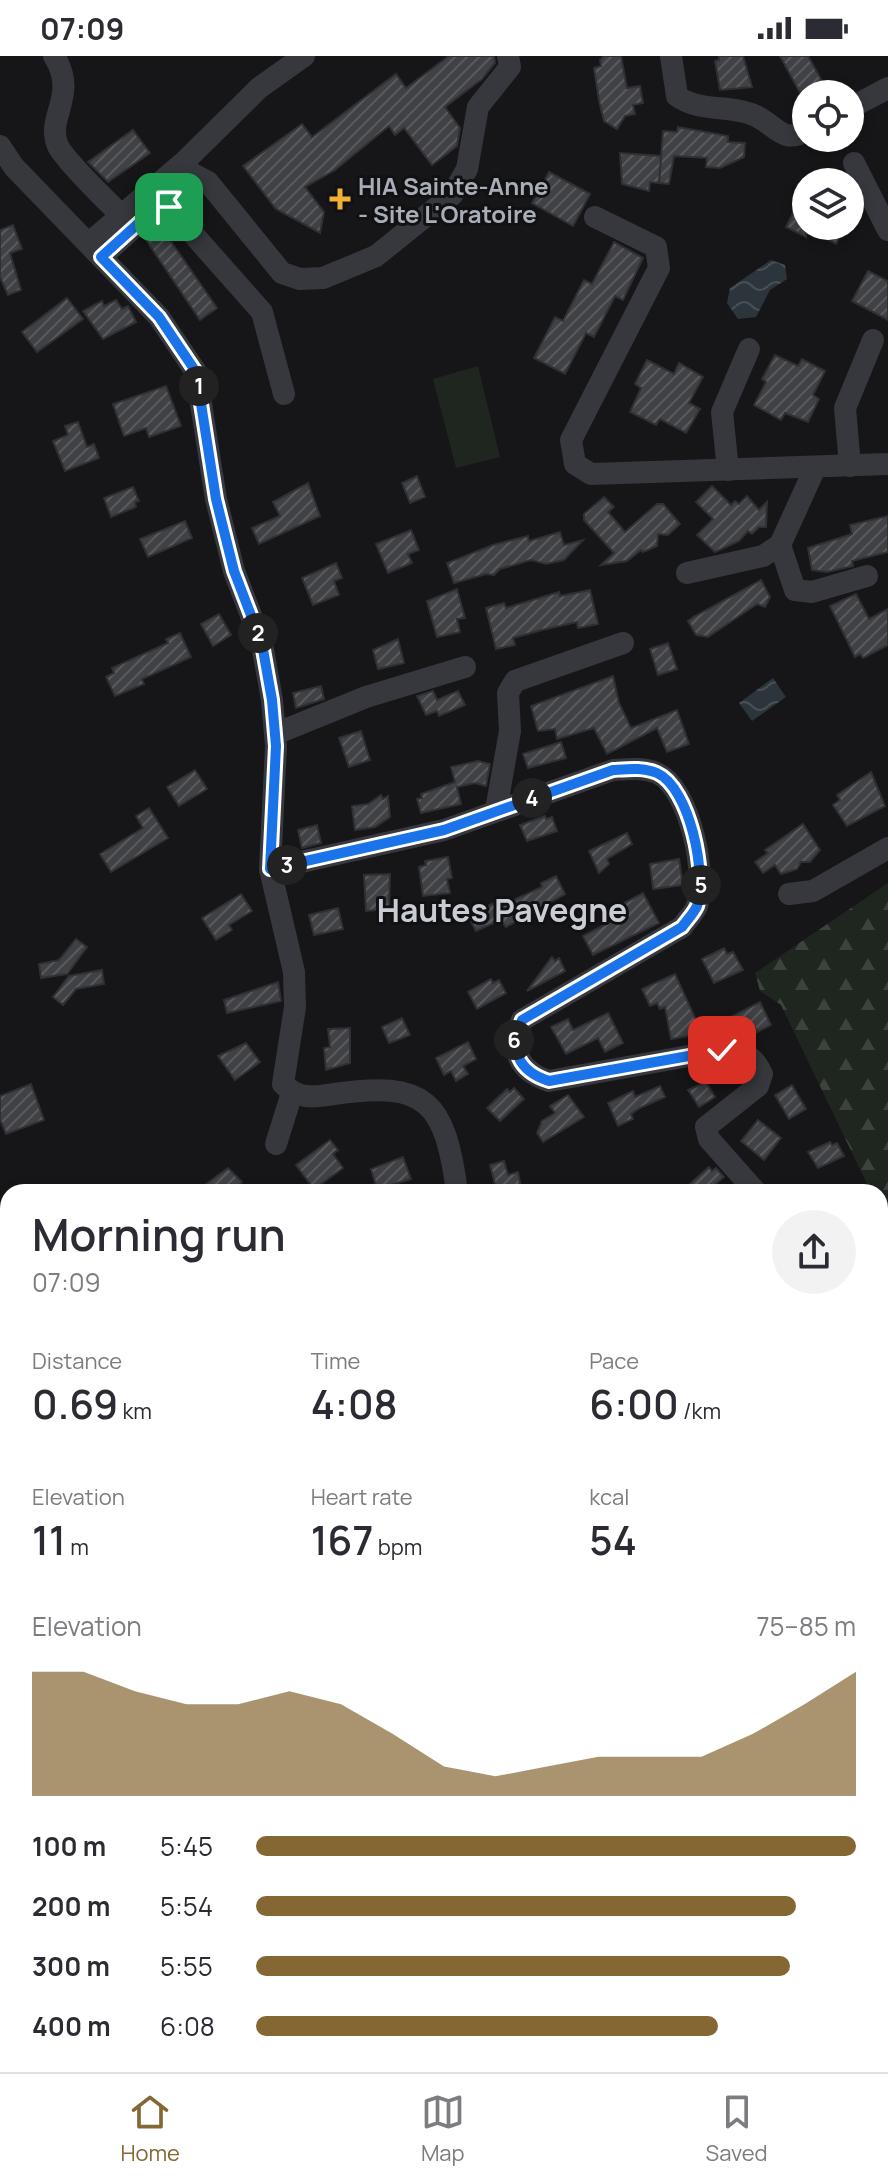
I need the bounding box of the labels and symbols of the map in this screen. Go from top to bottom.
place label: HIA Sainte-Anne - Site L'Oratoire [358,169,548,230]
pin [135,173,203,241]
marker: HIA Sainte-Anne - Site L'Oratoire [329,188,351,210]
pin: 1 [179,366,219,406]
pin: 2 [238,613,278,653]
pin: 4 [512,778,552,818]
pin: 3 [267,845,307,885]
pin: 5 [681,865,721,905]
district label: Hautes Pavegne [377,888,627,932]
pin [688,1016,756,1084]
pin: 6 [494,1020,534,1060]

